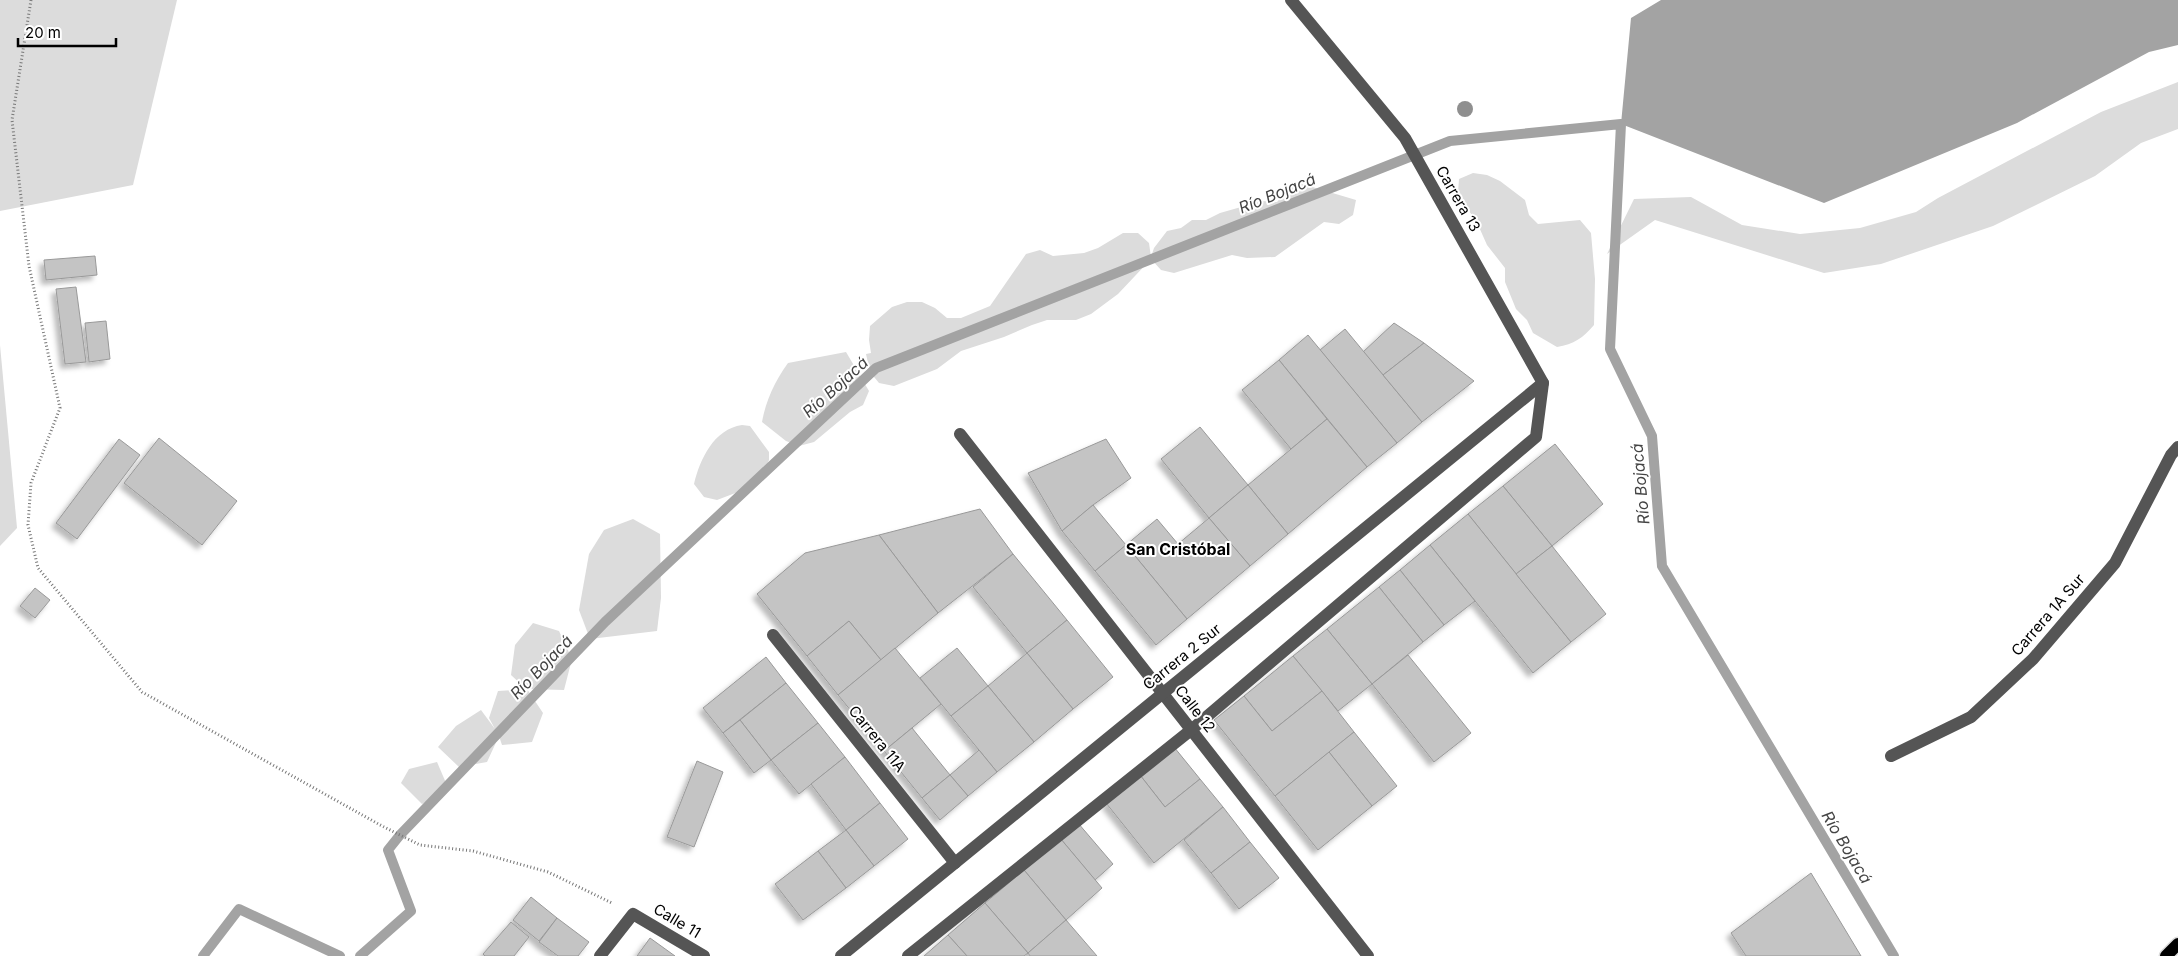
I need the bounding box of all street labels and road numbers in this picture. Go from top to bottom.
street label: Carrera 13 [1432,162,1485,235]
street label: Carrera 1A Sur [2007,569,2089,660]
street label: Carrera 2 Sur [1139,619,1225,694]
street label: Calle 12 [1171,681,1220,736]
street label: Carrera 11A [845,702,910,776]
street label: Calle 11 [650,899,704,942]

